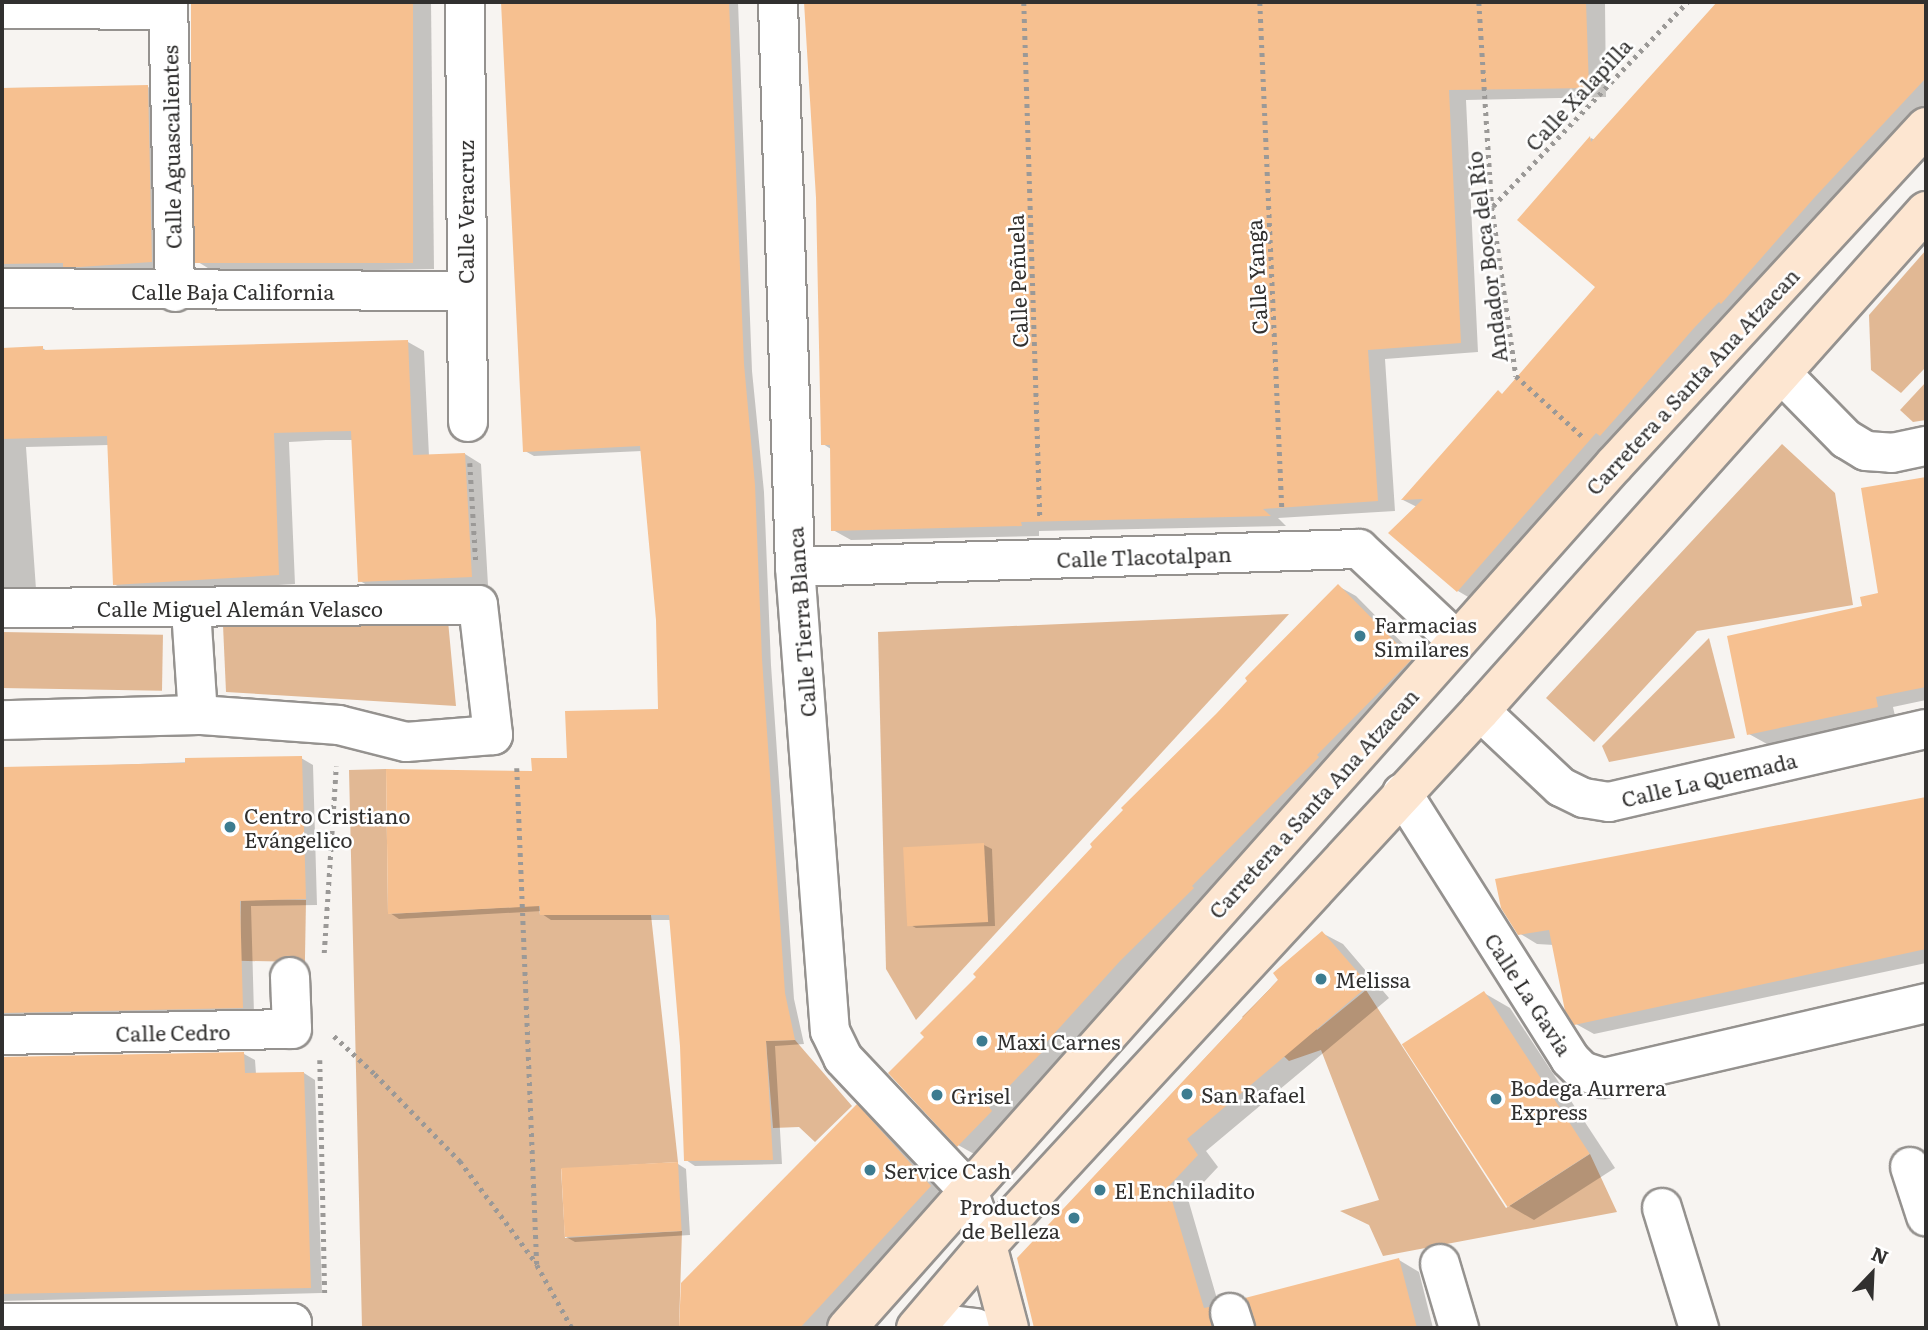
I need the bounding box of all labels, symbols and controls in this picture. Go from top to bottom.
street label: Calle Xalapilla [1520,33,1636,155]
street label: Calle Aguascalientes [157,45,185,249]
street label: Calle Veracruz [452,140,478,284]
street label: Andador Boca del Río [1461,150,1511,364]
street label: Calle Peñuela [1002,214,1032,348]
street label: Calle Yanga [1240,219,1272,335]
street label: Carretera a Santa Ana Atzacan [1580,262,1804,500]
street label: Calle Baja California [131,278,335,304]
street label: Calle Tierra Blanca [782,526,820,718]
street label: Calle Tlacotalpan [1056,540,1232,572]
street label: Calle Miguel Alemán Velasco [97,595,383,621]
place label: Farmacias Similares [1374,611,1477,661]
marker: Farmacias Similares [1352,628,1368,644]
street label: Carretera a Santa Ana Atzacan [1203,683,1423,923]
street label: Calle La Quemada [1619,747,1799,811]
place label: Centro Cristiano Evángelico [244,802,410,852]
marker: Centro Cristiano Evángelico [222,819,238,835]
street label: Calle La Gavia [1480,928,1578,1060]
place label: Melissa [1335,966,1411,992]
marker: Melissa [1313,971,1329,987]
street label: Calle Cedro [115,1018,231,1046]
place label: Maxi Carnes [996,1028,1120,1054]
marker: Maxi Carnes [974,1033,990,1049]
place label: Bodega Aurrera Express [1510,1074,1666,1124]
place label: San Rafael [1201,1081,1306,1107]
place label: Grisel [951,1082,1011,1108]
marker: San Rafael [1179,1086,1195,1102]
marker: Grisel [929,1087,945,1103]
marker: Bodega Aurrera Express [1488,1091,1504,1107]
place label: Service Cash [884,1157,1011,1183]
marker: Service Cash [862,1162,878,1178]
place label: El Enchiladito [1114,1177,1255,1203]
marker: El Enchiladito [1092,1182,1108,1198]
place label: Productos de Belleza [959,1193,1060,1243]
marker: Productos de Belleza [1066,1210,1082,1226]
north arrow [1837,1239,1907,1309]
text: N [1867,1239,1893,1271]

